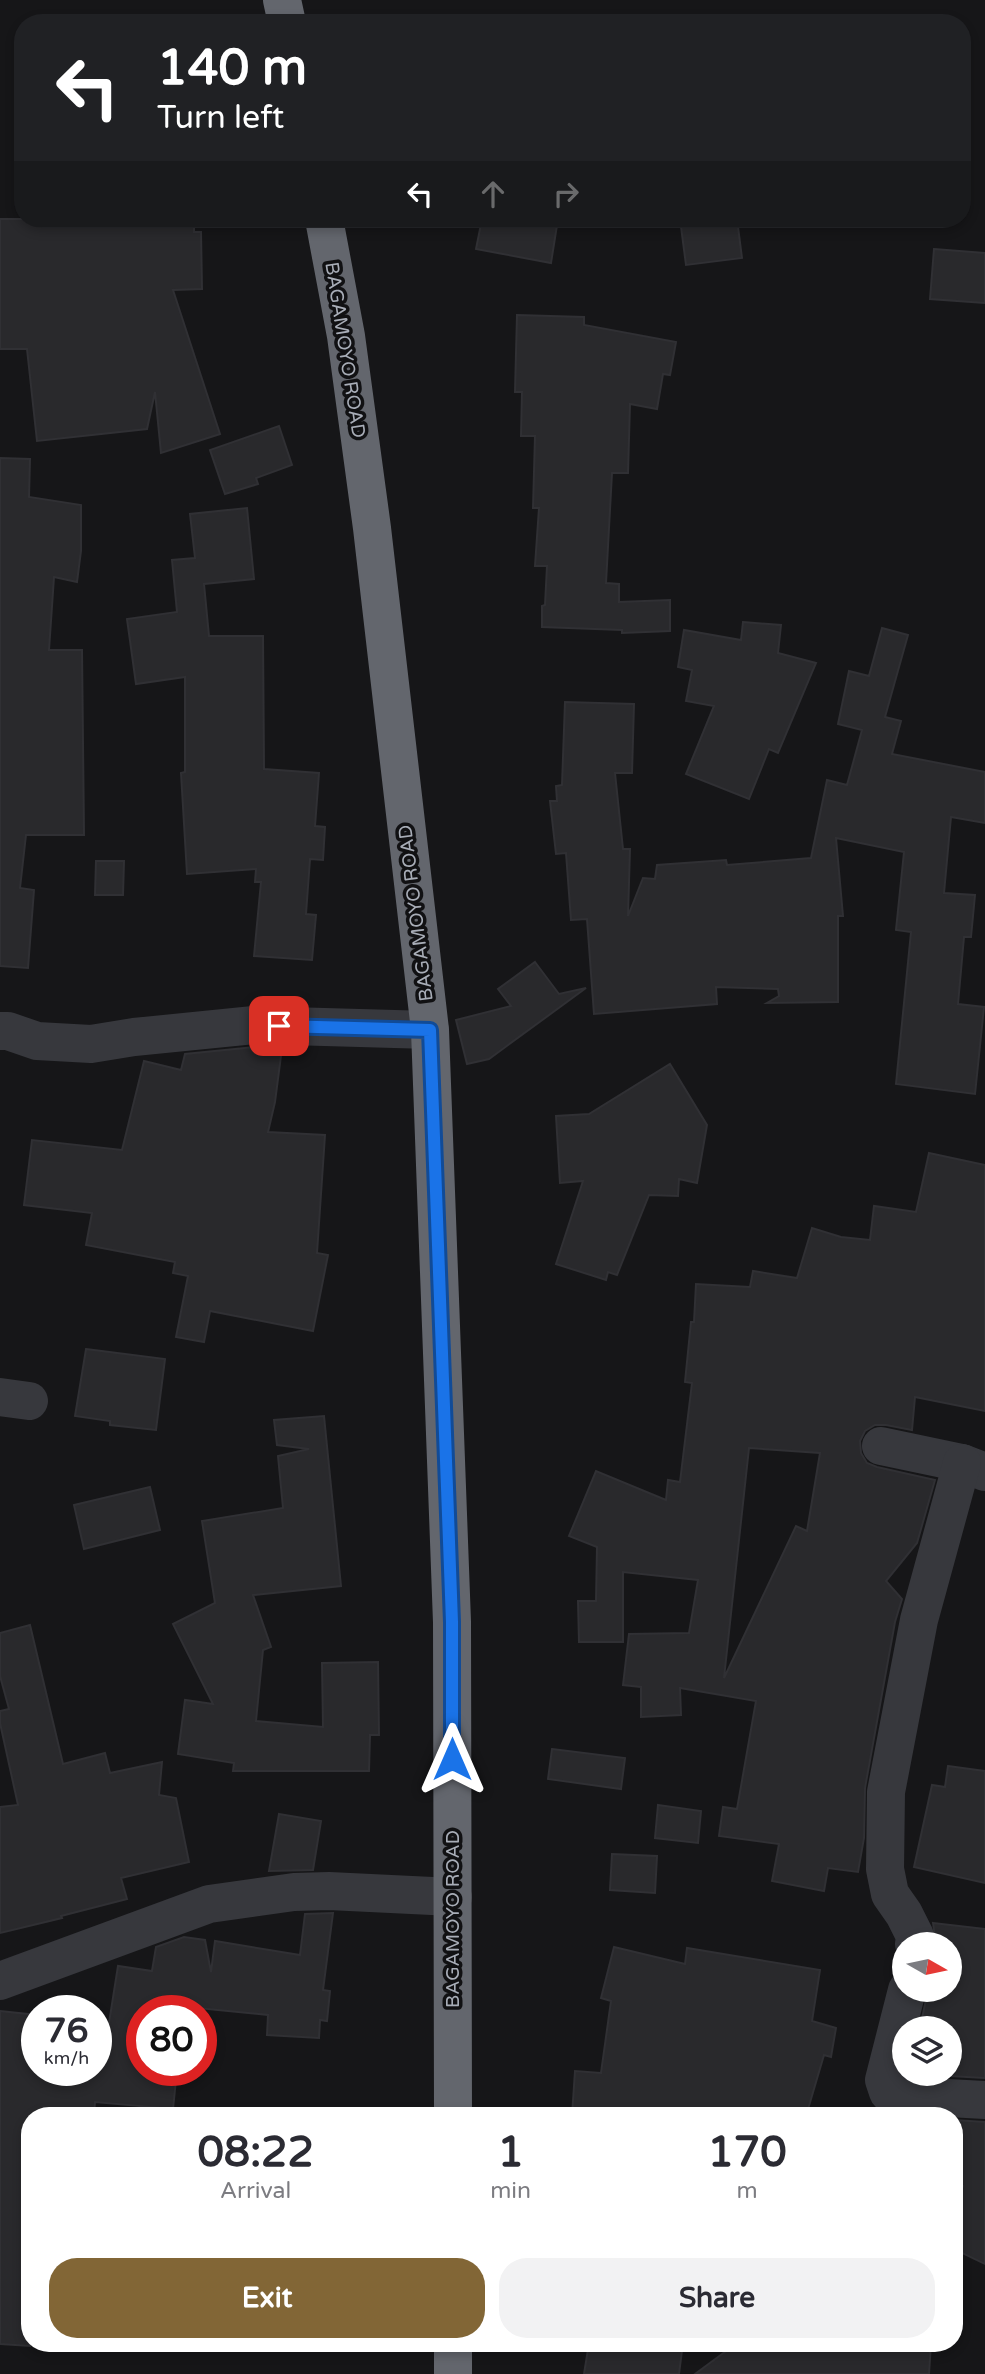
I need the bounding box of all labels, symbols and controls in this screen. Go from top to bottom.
text: 140 m [157,39,307,98]
icon: left [42,42,133,133]
text: Turn left [157,99,284,137]
icon: left [401,175,439,213]
icon: ahead [474,175,512,213]
icon: right [547,175,585,213]
street label: BAGAMOYO ROAD [320,260,370,440]
street label: BAGAMOYO ROAD [394,823,438,1003]
pin [249,996,309,1056]
icon: arrive [260,1007,298,1045]
position arrow [415,1722,489,1796]
street label: BAGAMOYO ROAD [442,1830,464,2008]
north arrow [892,1932,962,2002]
map controls [892,1932,962,2086]
speed limit sign: 80 [126,1995,217,2086]
text: 76 [45,2010,88,2052]
button: layers [892,2016,962,2086]
text: km/h [44,2047,89,2069]
text: 08:22 [197,2127,314,2178]
text: 1 [497,2127,524,2178]
text: 170 [707,2127,787,2178]
text: Arrival [220,2177,291,2205]
text: min [490,2177,531,2205]
text: m [736,2177,758,2205]
button: Exit [49,2258,485,2338]
button: Share [499,2258,935,2338]

